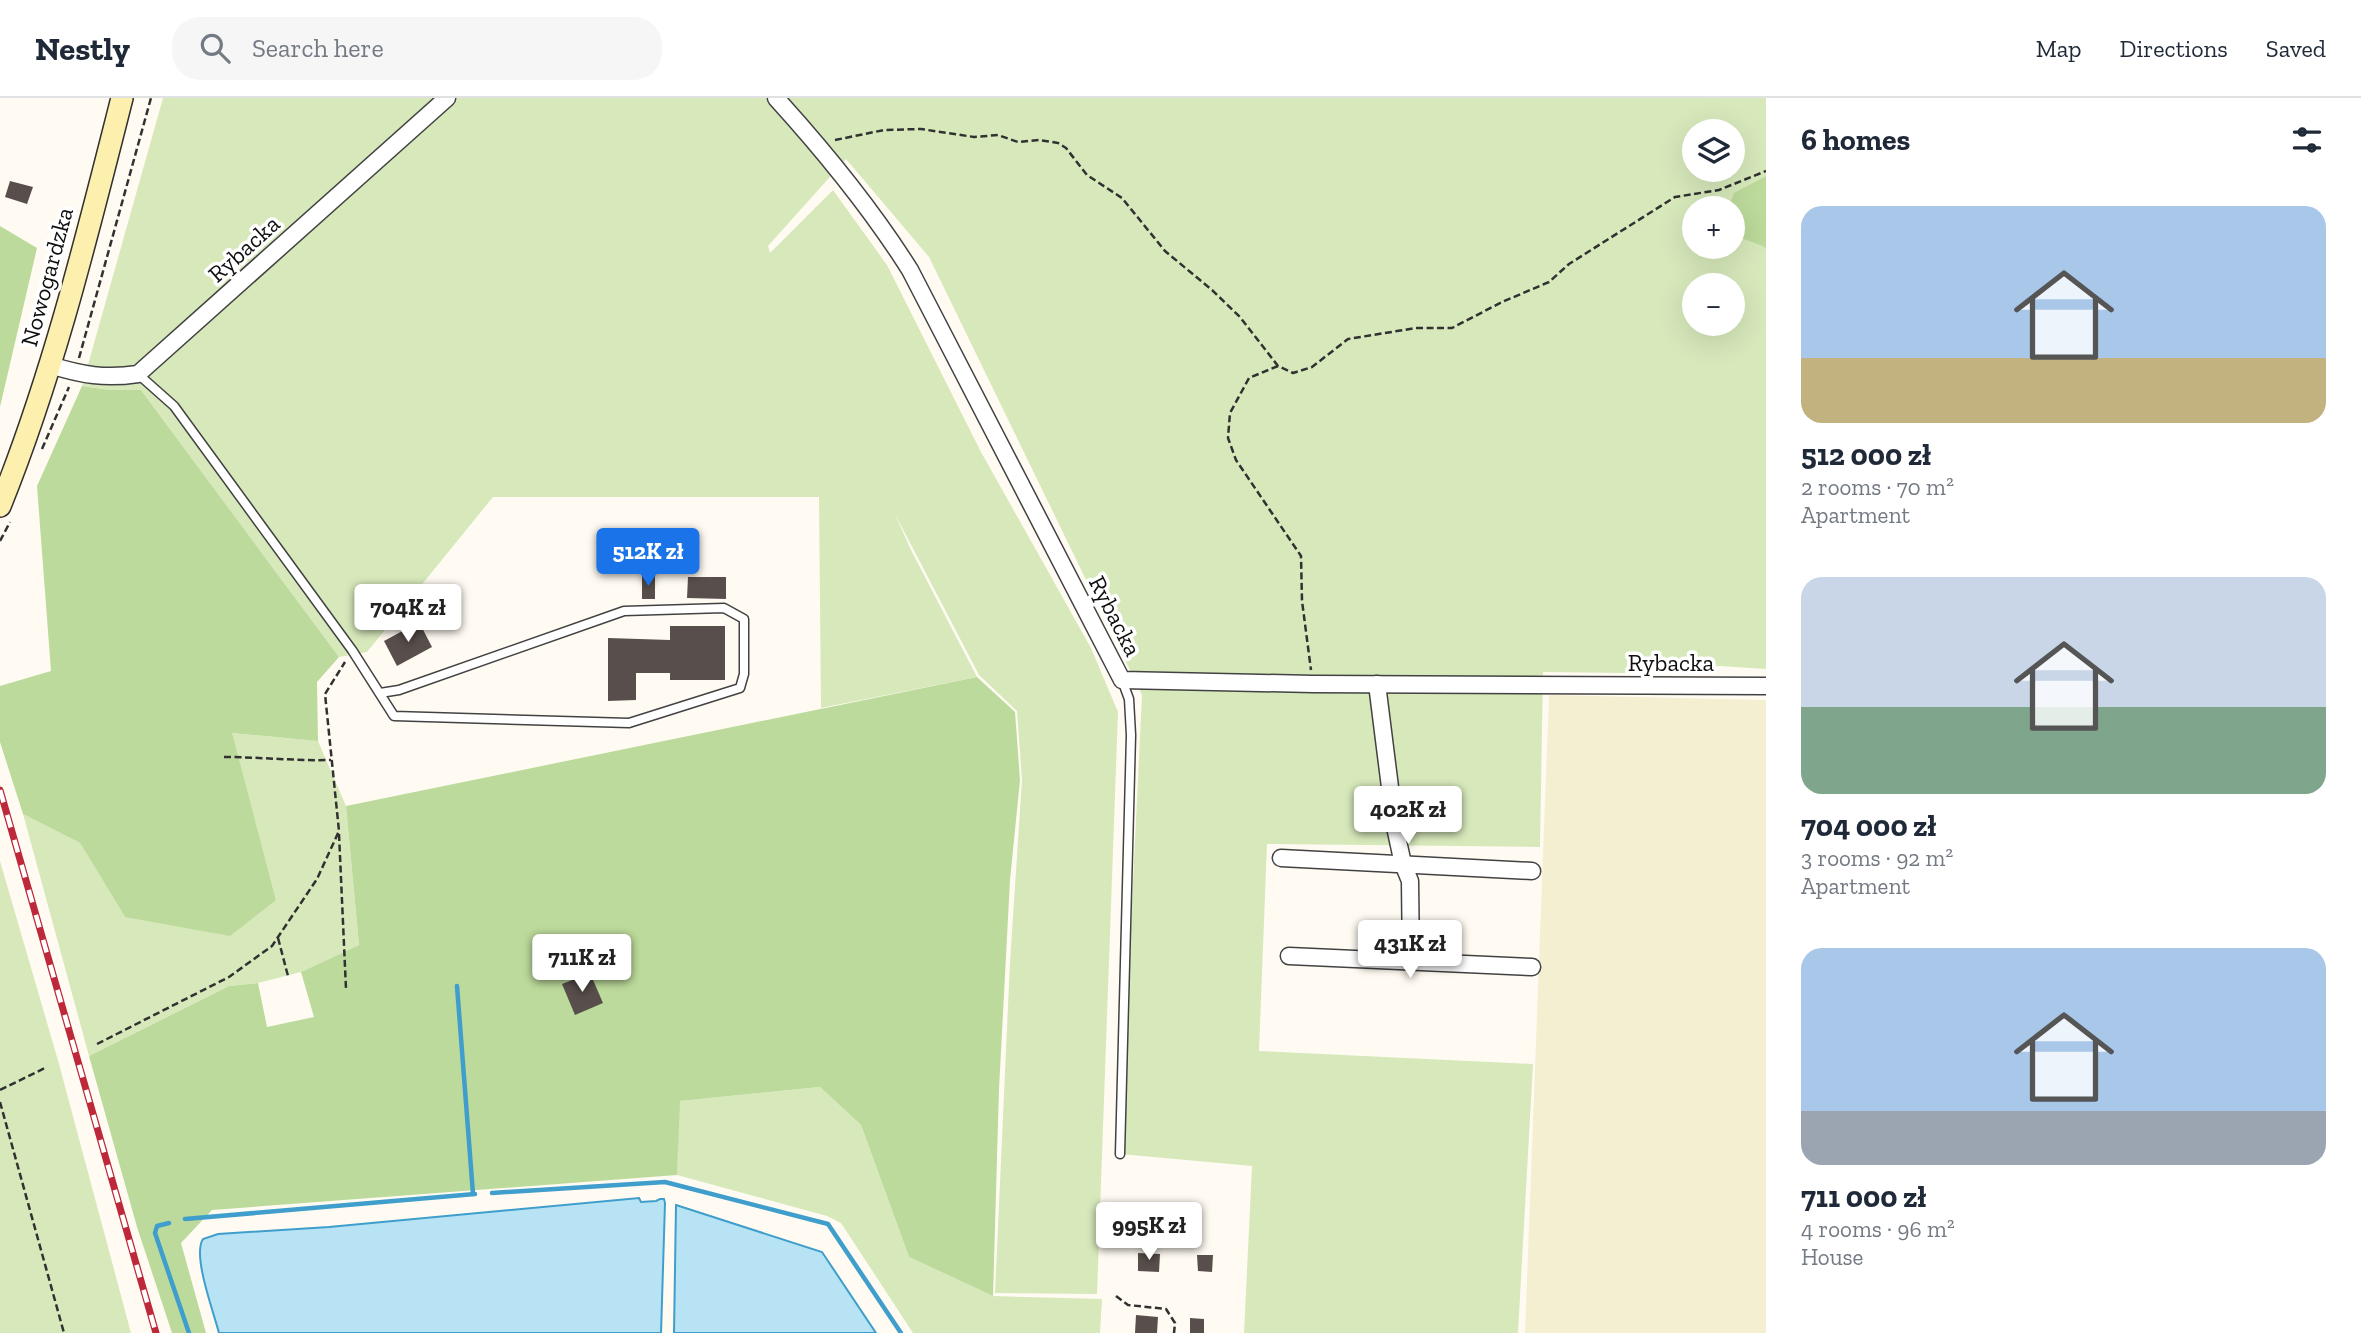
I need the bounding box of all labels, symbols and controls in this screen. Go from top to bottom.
search box [172,17,662,80]
text: Nestly [35,29,130,68]
icon: search [196,29,234,67]
text: Search here [252,32,384,64]
text: Map [2036,34,2082,63]
text: Directions [2120,34,2228,63]
text: Saved [2266,34,2326,63]
map controls [1682,119,1745,336]
button: layers [1682,119,1745,182]
icon: filters [2288,121,2326,159]
text: 6 homes [1801,122,1910,158]
button: + [1682,196,1745,259]
street label: Nowogardzka [14,204,79,350]
street label: Rybacka [202,209,286,288]
icon: home [2001,252,2127,378]
button: − [1682,273,1745,336]
text: 512 000 zł [1801,437,1931,473]
text: 2 rooms · 70 m² [1801,473,1954,501]
text: Apartment [1801,501,1910,529]
pin: 512K zł [583,528,713,588]
text: 512K zł [612,537,684,565]
street label: Rybacka [1083,571,1148,661]
pin: 704K zł [343,584,473,644]
text: 704K zł [370,593,446,621]
icon: home [2001,623,2127,749]
street label: Rybacka [1628,648,1715,677]
pin: 402K zł [1343,786,1473,846]
text: 402K zł [1370,795,1446,823]
text: 704 000 zł [1801,808,1936,844]
text: 3 rooms · 92 m² [1801,844,1953,872]
text: Apartment [1801,872,1910,900]
pin: 431K zł [1345,920,1475,980]
text: 431K zł [1374,929,1446,957]
pin: 711K zł [517,934,647,994]
text: 711K zł [548,943,616,971]
icon: home [2001,994,2127,1120]
text: 711 000 zł [1801,1179,1926,1215]
pin: 995K zł [1084,1202,1214,1262]
text: 995K zł [1112,1211,1186,1239]
text: 4 rooms · 96 m² [1801,1215,1955,1243]
text: House [1801,1243,1863,1271]

